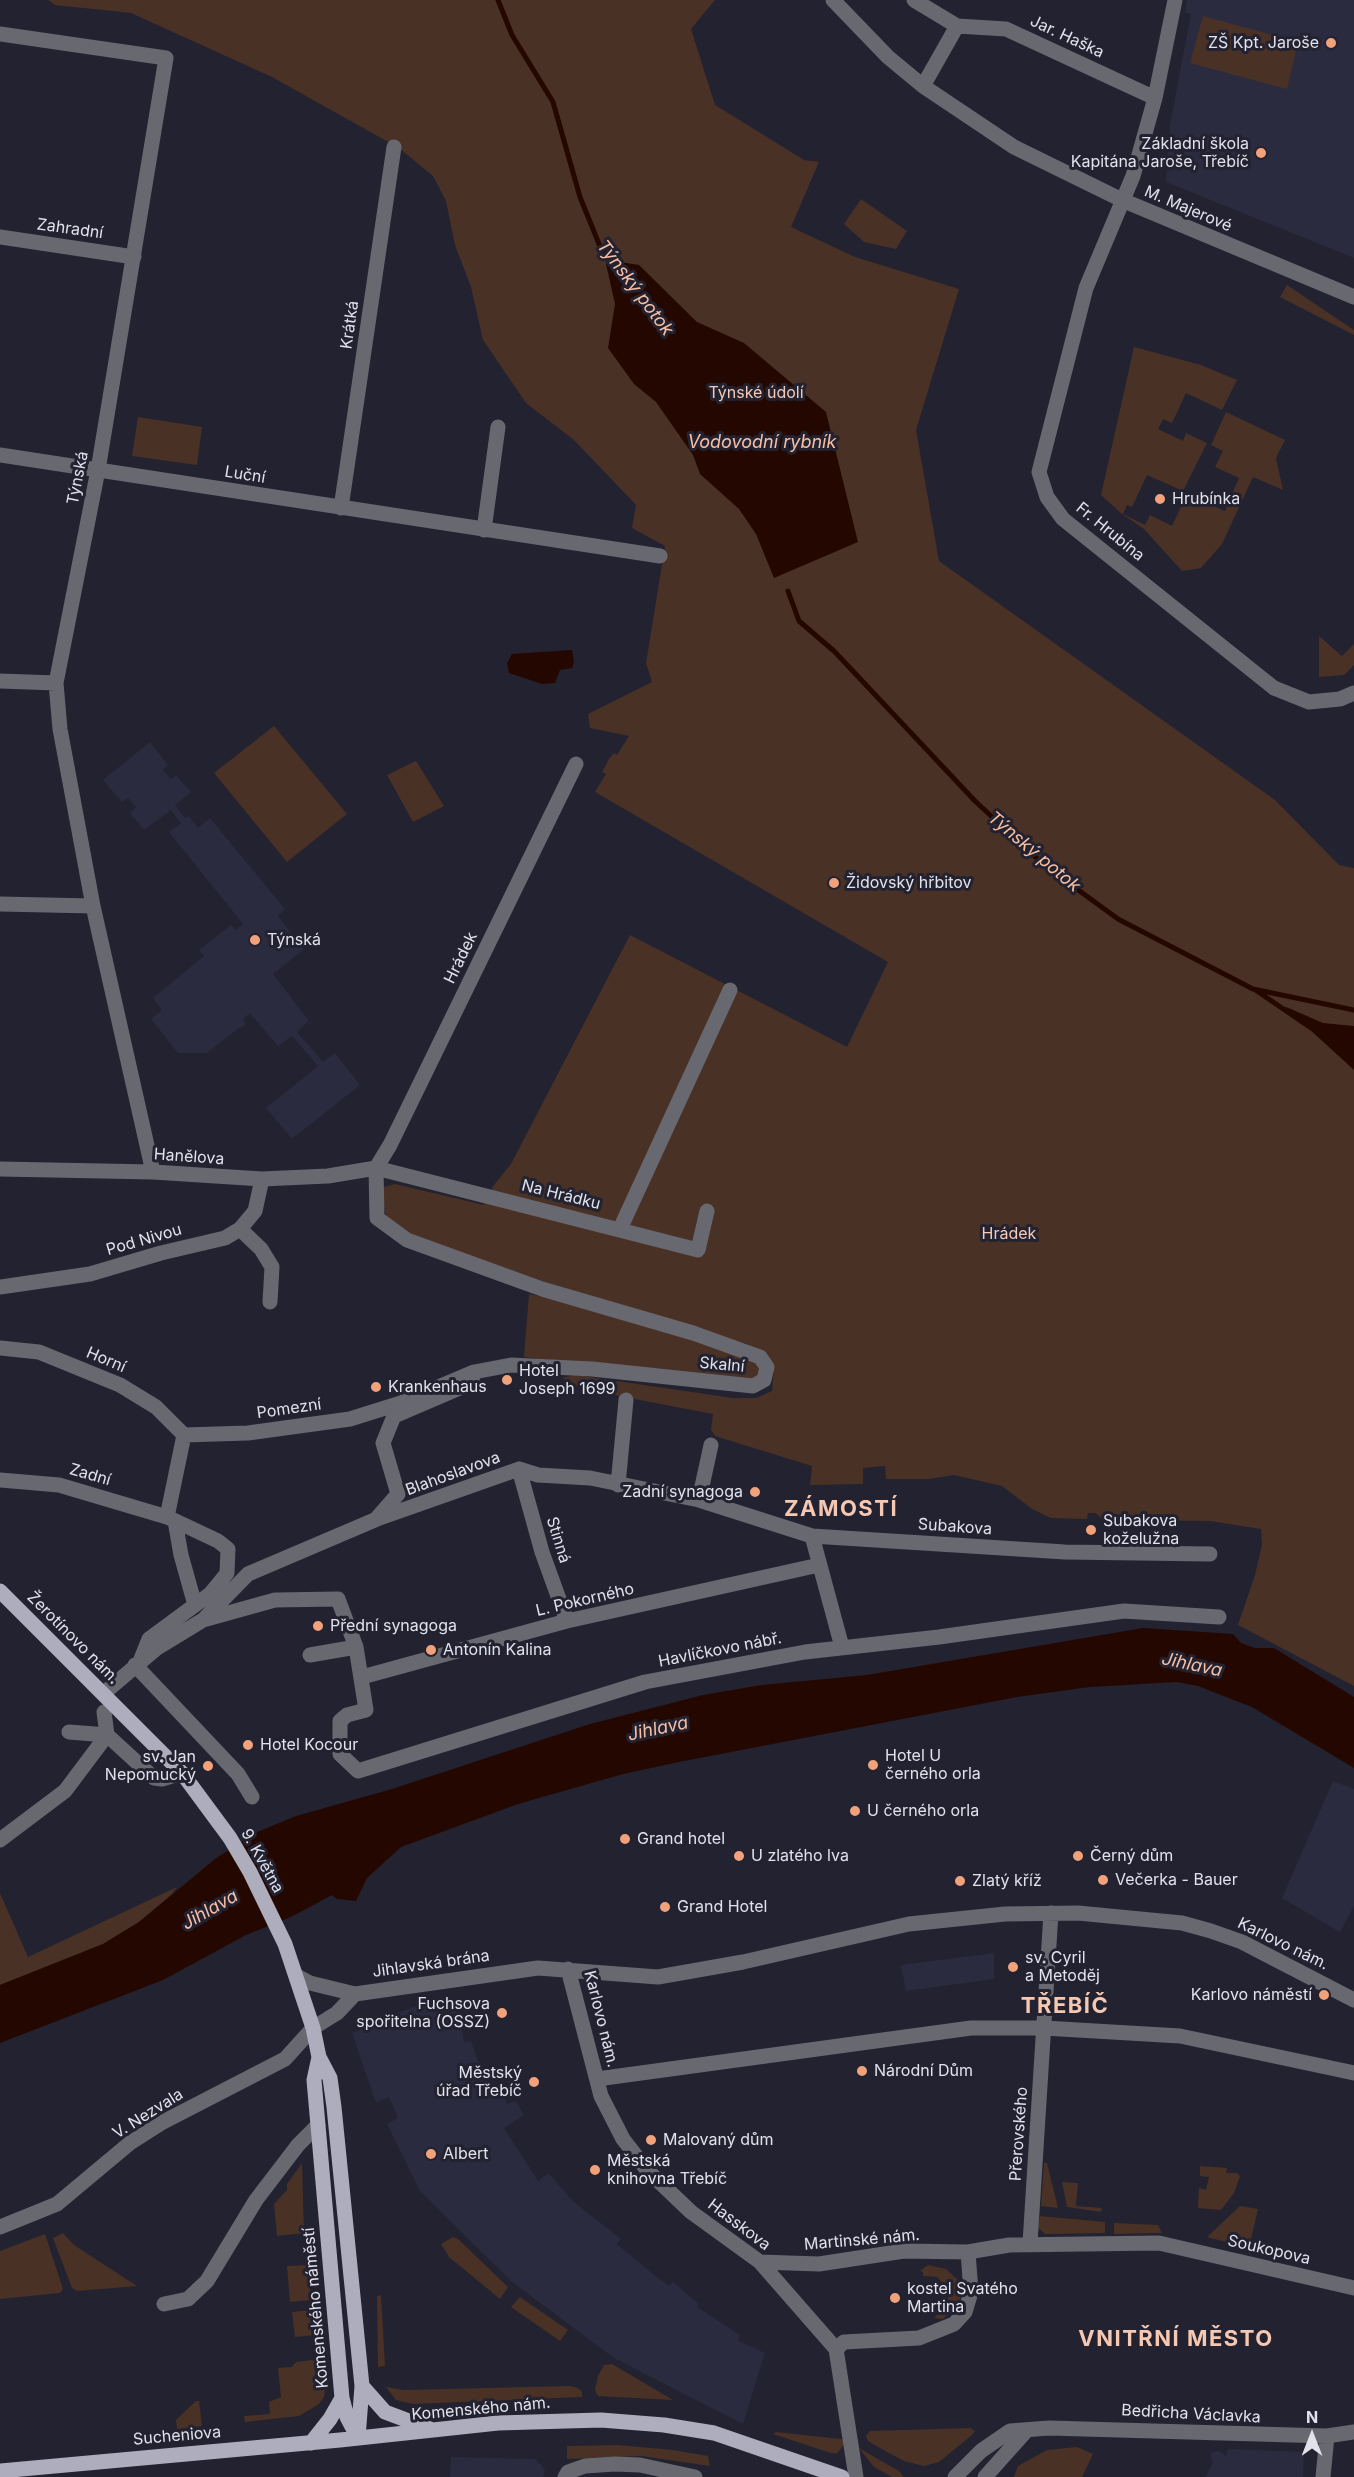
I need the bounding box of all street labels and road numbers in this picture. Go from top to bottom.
street label: Jar. Haška [1027,12,1107,62]
street label: M. Majerové [1141,182,1235,236]
street label: Zahradní [36,215,104,243]
street label: Krátká [337,300,363,350]
street label: Týnská [63,450,93,506]
street label: Luční [223,462,267,488]
street label: Fr. Hrubína [1072,499,1148,565]
street label: Hrádek [440,929,482,987]
street label: Hanělova [153,1145,225,1169]
street label: Na Hrádku [520,1176,602,1214]
street label: Pod Nivou [104,1220,184,1260]
street label: Horní [83,1343,129,1377]
street label: Skalní [699,1353,745,1377]
street label: Pomezní [255,1395,323,1423]
street label: Blahoslavova [403,1448,503,1500]
street label: Zadní [67,1460,113,1490]
street label: Stinná [542,1515,574,1565]
street label: Subakova [917,1515,993,1539]
street label: L. Pokorného [534,1579,636,1621]
street label: Žerotínovo nám. [23,1588,123,1688]
street label: Havlíčkovo nábř. [657,1629,783,1671]
street label: 9. Května [237,1826,287,1896]
street label: Karlovo nám. [1234,1914,1332,1974]
street label: Jihlavská brána [371,1946,491,1982]
street label: Karlovo nám. [580,1969,622,2069]
street label: V. Nezvala [109,2085,187,2143]
street label: Přerovského [1006,2086,1032,2182]
street label: Hasskova [704,2195,774,2255]
street label: Martinské nám. [803,2225,921,2255]
street label: Komenského náměstí [299,2227,333,2389]
street label: Soukopova [1226,2231,1312,2269]
street label: Komenského nám. [411,2393,551,2425]
street label: Bedřicha Václavka [1121,2401,1261,2427]
street label: Sucheniova [132,2423,222,2449]

